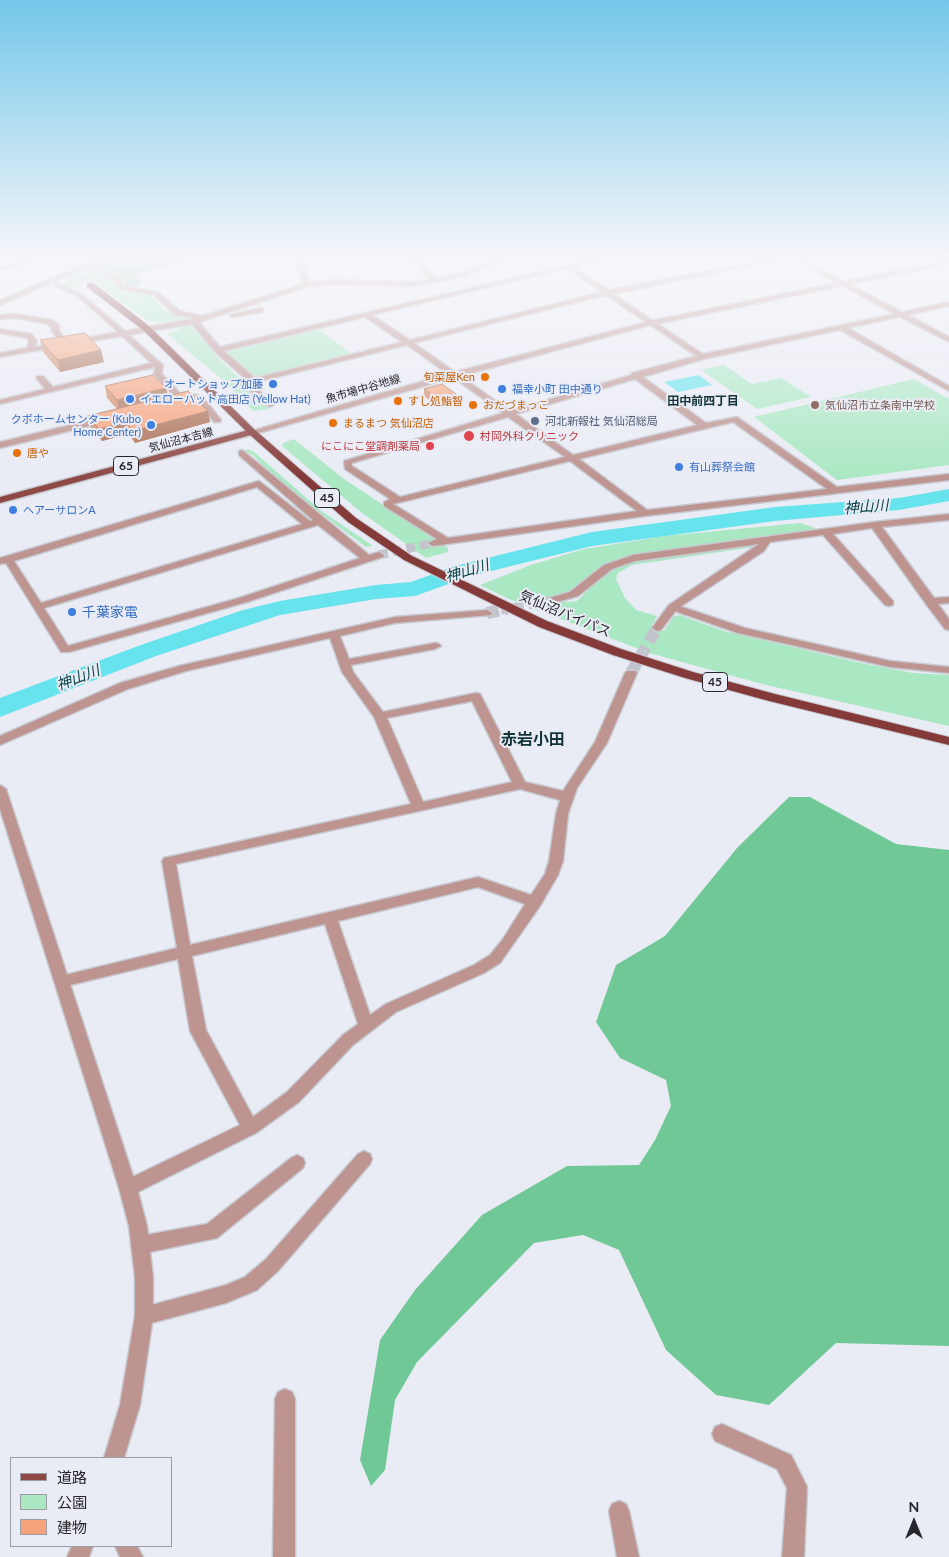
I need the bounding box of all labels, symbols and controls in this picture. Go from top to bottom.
place label: 旬菜屋Ken [423,370,475,384]
marker: 旬菜屋Ken [479,371,491,383]
street label: 魚市場中谷地線 [324,372,402,406]
place label: オートショップ加藤 [164,377,263,391]
marker: オートショップ加藤 [267,378,279,390]
place label: 福幸小町 田中通り [512,382,603,396]
marker: 福幸小町 田中通り [496,383,508,395]
place label: イエローハット高田店 (Yellow Hat) [140,392,311,406]
marker: イエローハット高田店 (Yellow Hat) [124,393,136,405]
place label: すし処鮨智 [408,394,463,408]
district label: 田中前四丁目 [667,394,739,408]
marker: すし処鮨智 [392,395,404,407]
place label: おだづまっこ [483,398,549,412]
place label: 気仙沼市立条南中学校 [825,398,935,412]
marker: おだづまっこ [467,399,479,411]
marker: 気仙沼市立条南中学校 [809,399,821,411]
place label: クボホームセンター (Kubo Home Center) [11,412,141,438]
place label: 河北新報社 気仙沼総局 [545,414,658,428]
marker: 河北新報社 気仙沼総局 [529,415,541,427]
place label: まるまつ 気仙沼店 [343,416,434,430]
marker: まるまつ 気仙沼店 [327,417,339,429]
marker: クボホームセンター (Kubo Home Center) [145,419,157,431]
street label: 気仙沼本吉線 [147,425,215,455]
marker: 村岡外科クリニック [462,429,476,443]
place label: 村岡外科クリニック [480,429,579,443]
place label: にこにこ堂調剤薬局 [321,439,420,453]
marker: にこにこ堂調剤薬局 [424,440,436,452]
place label: 唐や [27,446,49,460]
marker: 唐や [11,447,23,459]
road number: 65 [114,456,138,476]
place label: 有山葬祭会館 [689,460,755,474]
marker: 有山葬祭会館 [673,461,685,473]
road number: 45 [314,488,340,508]
water label: 神山川 [843,496,889,518]
place label: ヘアーサロンA [23,503,96,517]
marker: ヘアーサロンA [7,504,19,516]
water label: 神山川 [443,556,491,586]
street label: 気仙沼バイパス [517,587,613,641]
place label: 千葉家電 [82,604,138,620]
marker: 千葉家電 [66,606,78,618]
water label: 神山川 [54,662,102,694]
road number: 45 [702,672,728,692]
district label: 赤岩小田 [501,730,565,750]
legend [10,1457,172,1547]
text: 道路 [57,1468,87,1486]
text: 公園 [57,1493,87,1511]
north arrow [889,1497,939,1547]
text: N [909,1498,919,1515]
text: 建物 [57,1518,87,1536]

